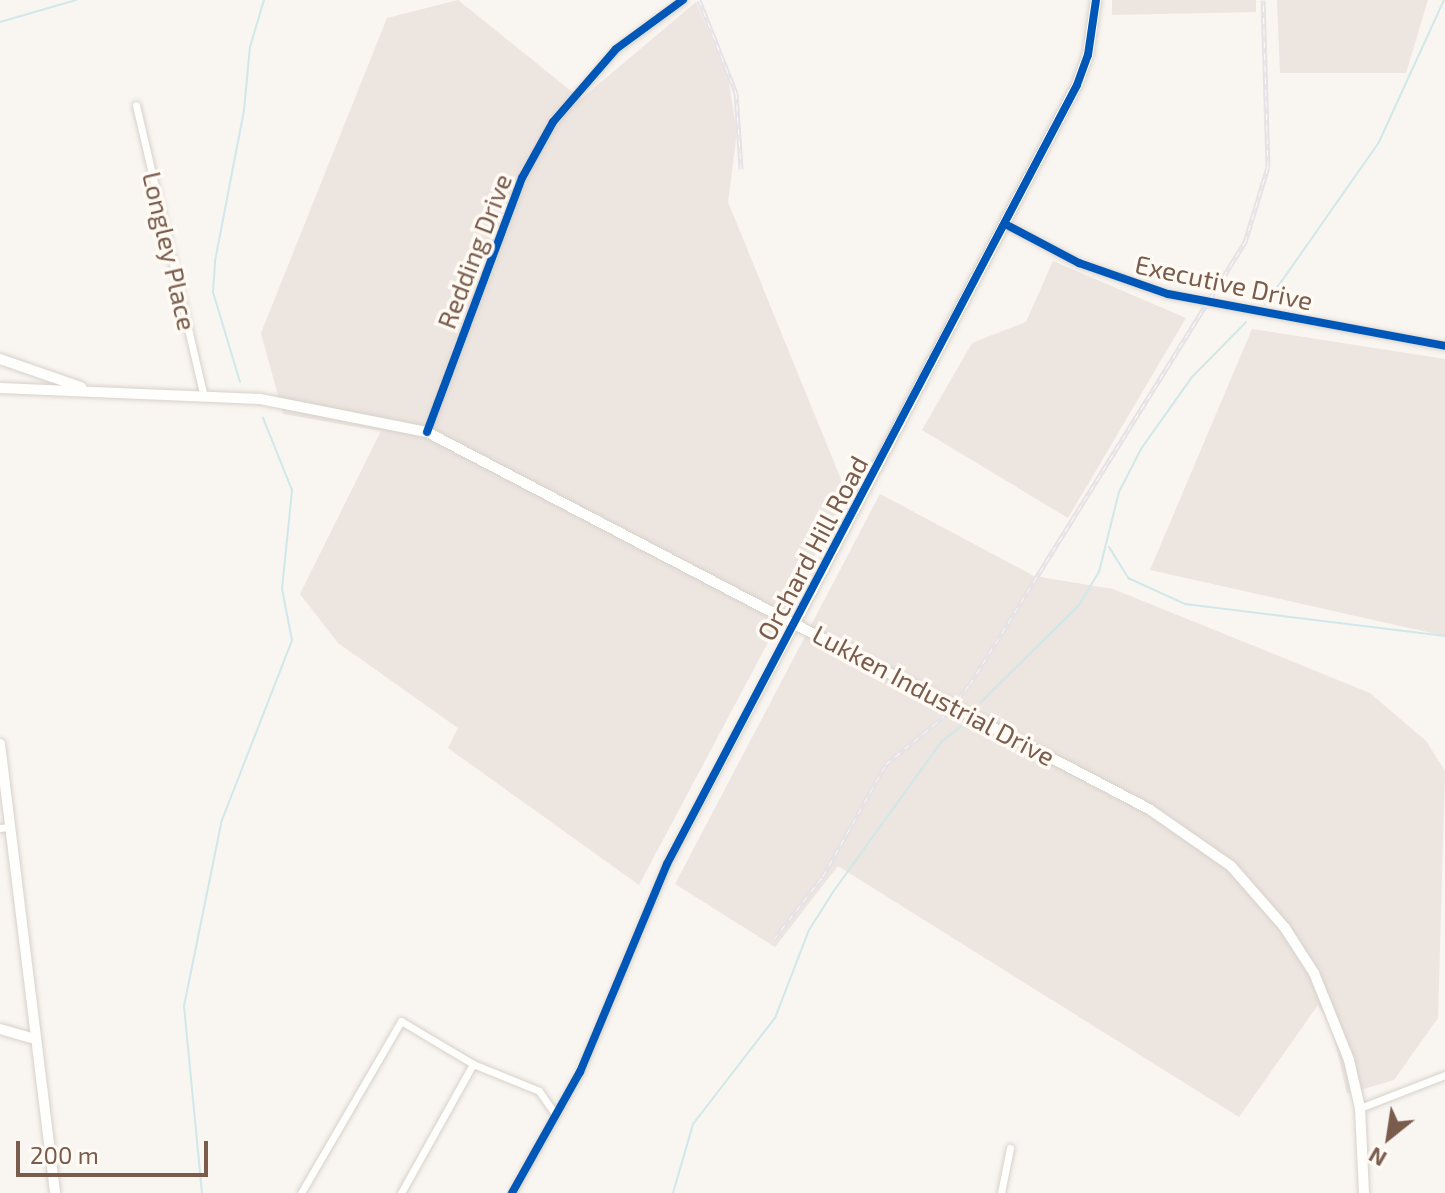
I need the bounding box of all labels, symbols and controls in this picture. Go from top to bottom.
street label: Longley Place [137,168,203,334]
street label: Redding Drive [430,169,518,333]
street label: Executive Drive [1132,248,1316,316]
street label: Orchard Hill Road [750,450,874,646]
street label: Lukken Industrial Drive [807,618,1061,772]
north arrow [1349,1097,1429,1177]
scale bar [20,1125,212,1175]
text: 200 m [30,1140,99,1169]
text: N [1364,1143,1390,1173]

